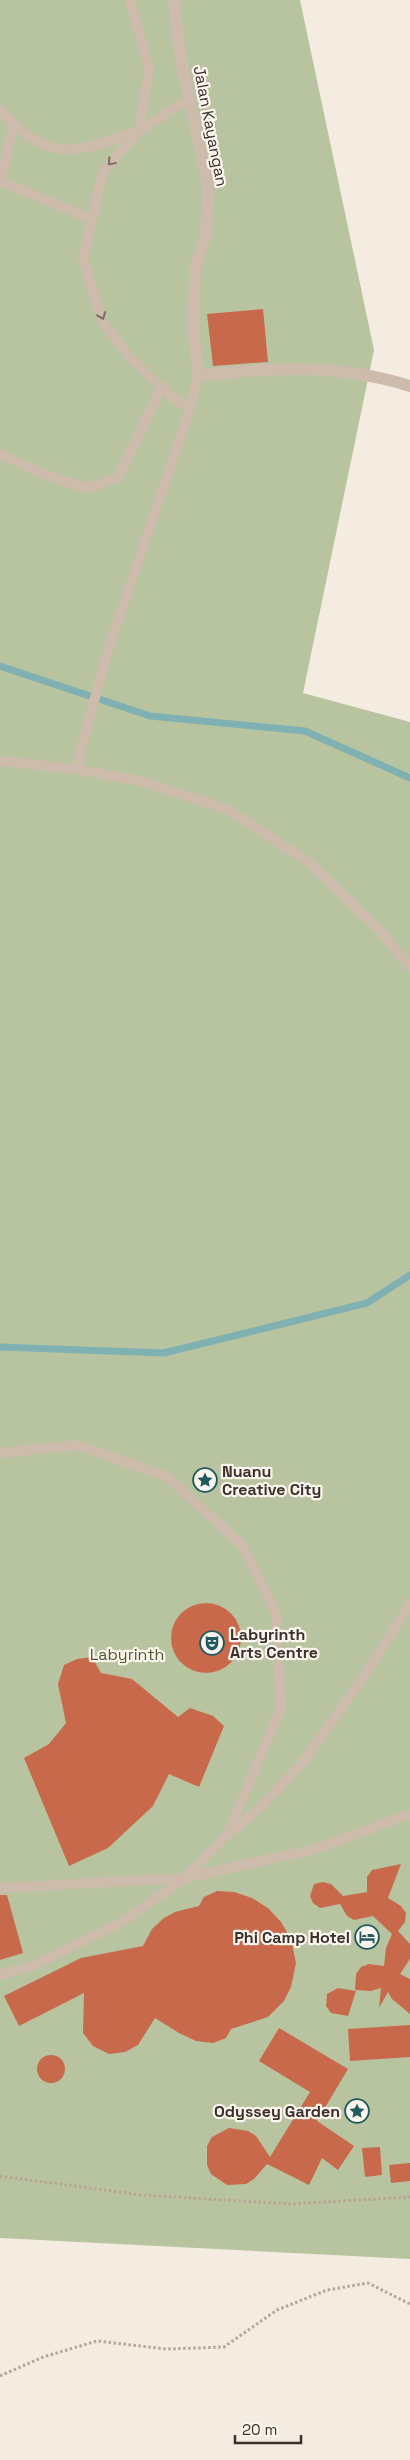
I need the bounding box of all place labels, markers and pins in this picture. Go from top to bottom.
place label: Nuanu Creative City [222,1461,321,1500]
place icon: Nuanu Creative City [192,1467,218,1493]
place label: Labyrinth Arts Centre [230,1624,318,1663]
theatre icon: Labyrinth Arts Centre [199,1630,225,1656]
hotel icon: Phi Camp Hotel [354,1924,380,1950]
place label: Phi Camp Hotel [234,1927,350,1948]
place icon: Odyssey Garden [344,2098,370,2124]
place label: Odyssey Garden [214,2101,340,2122]

